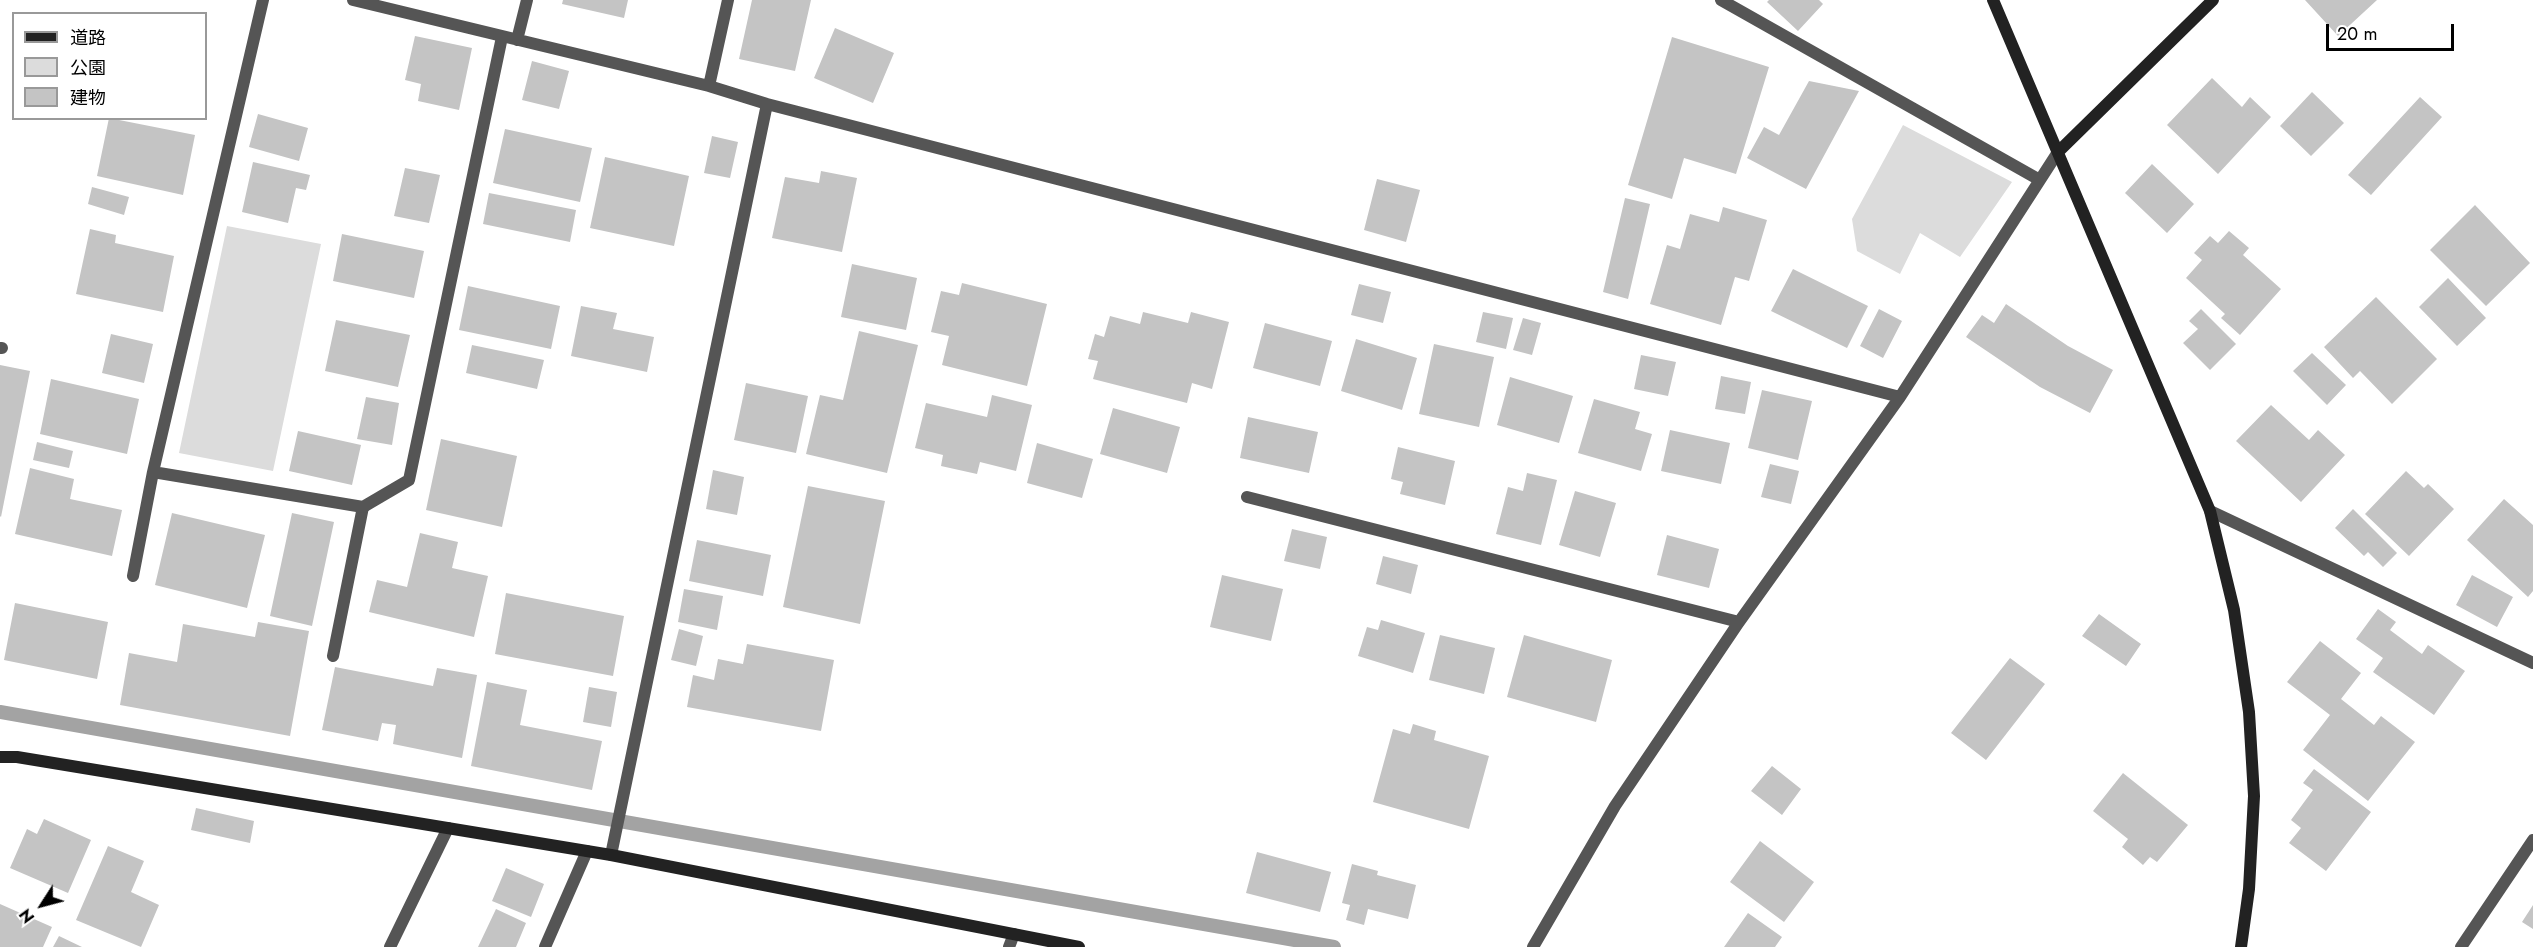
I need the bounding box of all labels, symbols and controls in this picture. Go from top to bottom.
legend [12,12,207,120]
scale bar [2329,12,2456,50]
text: 20 m [2337,21,2377,47]
text: 道路 [70,25,106,51]
text: 公園 [70,55,106,81]
text: 建物 [70,85,106,111]
north arrow [12,875,72,935]
text: N [14,904,40,928]

